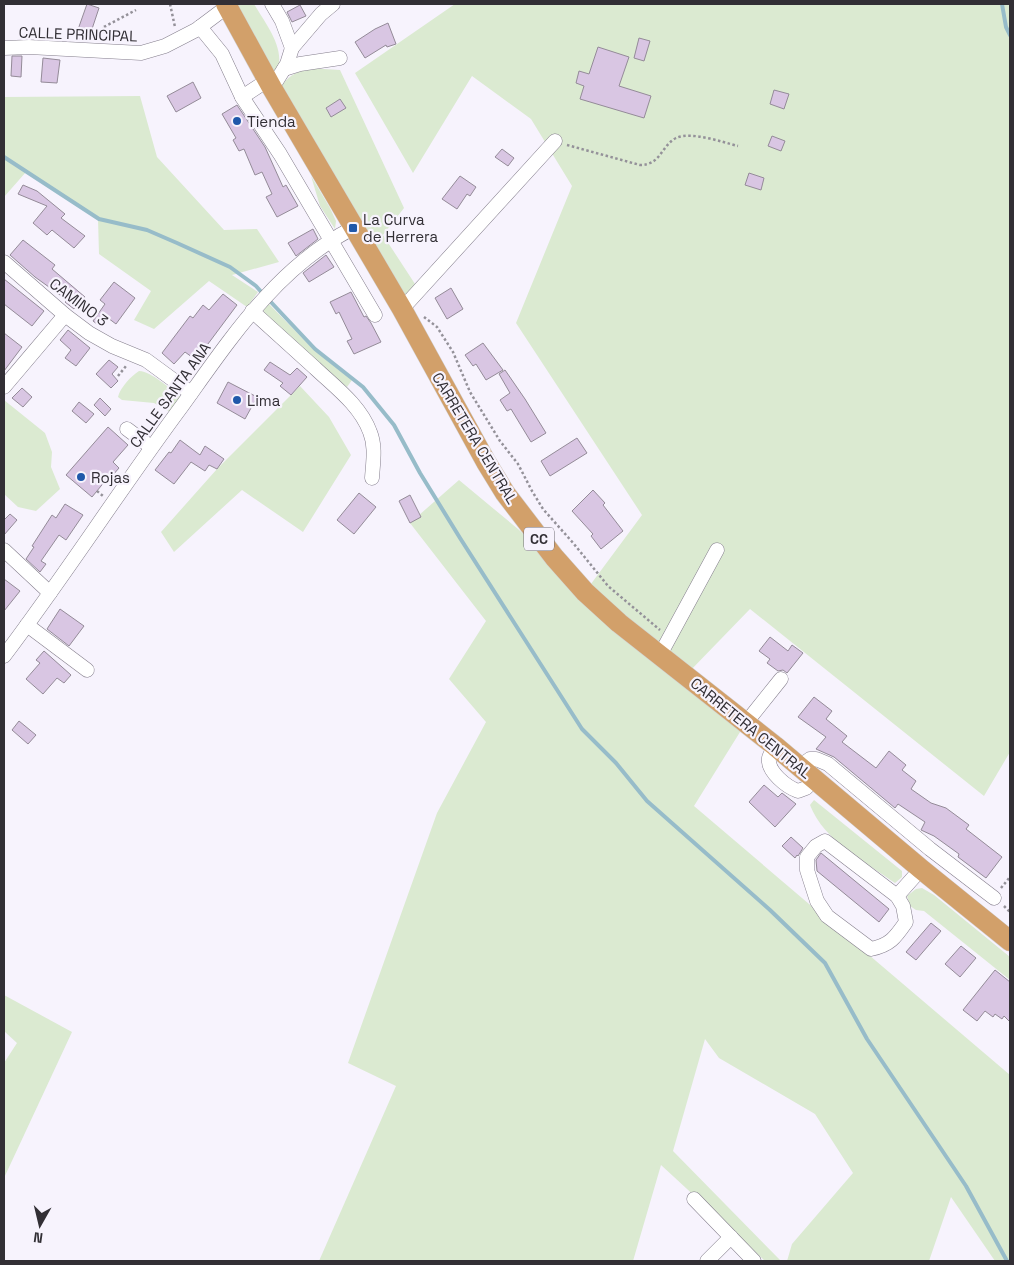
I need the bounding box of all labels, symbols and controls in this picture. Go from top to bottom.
street label: CALLE PRINCIPAL [18,22,138,46]
place label: Tienda [247,112,296,131]
marker: Tienda [231,115,243,127]
place label: La Curva de Herrera [363,210,438,246]
marker: La Curva de Herrera [347,222,359,234]
street label: CAMINO 3 [46,274,112,330]
street label: CALLE SANTA ANA [125,338,215,451]
street label: CARRETERA CENTRAL [428,369,522,507]
place label: Lima [247,391,281,410]
marker: Lima [231,394,243,406]
place label: Rojas [91,468,130,487]
marker: Rojas [75,471,87,483]
road number: CC [524,528,554,550]
street label: CARRETERA CENTRAL [687,673,815,783]
north arrow [15,1200,65,1250]
text: N [32,1228,44,1247]

